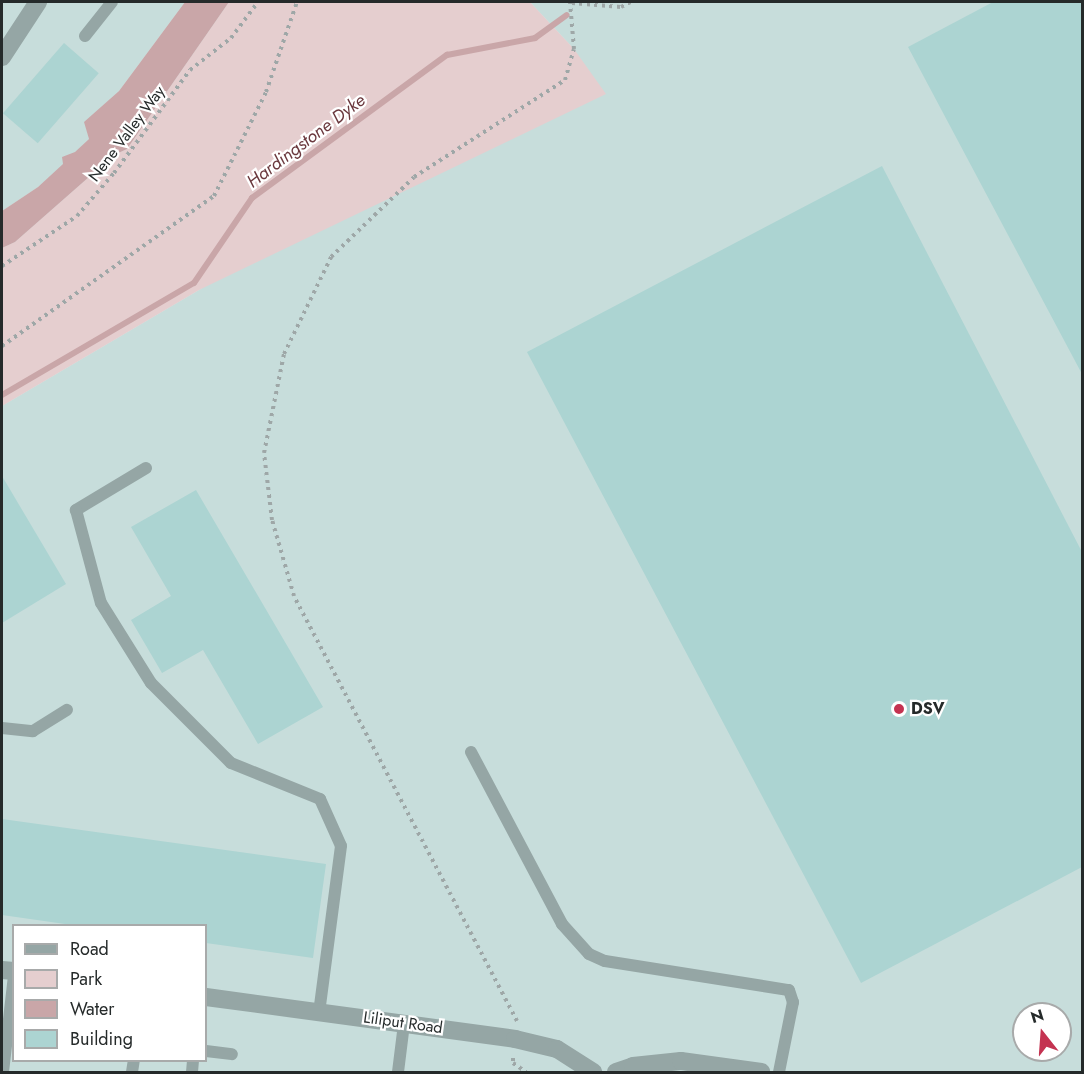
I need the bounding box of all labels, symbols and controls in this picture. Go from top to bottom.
street label: Nene Valley Way [85,82,169,186]
water label: Hardingstone Dyke [243,89,369,193]
place label: DSV [911,699,944,719]
marker: DSV [892,702,906,716]
legend [12,924,207,1062]
text: Road [70,936,109,962]
text: Park [70,966,102,992]
text: Water [70,996,114,1022]
north arrow [1012,1002,1072,1062]
text: N [1028,1003,1047,1029]
street label: Liliput Road [362,1008,444,1038]
text: Building [70,1026,133,1052]

